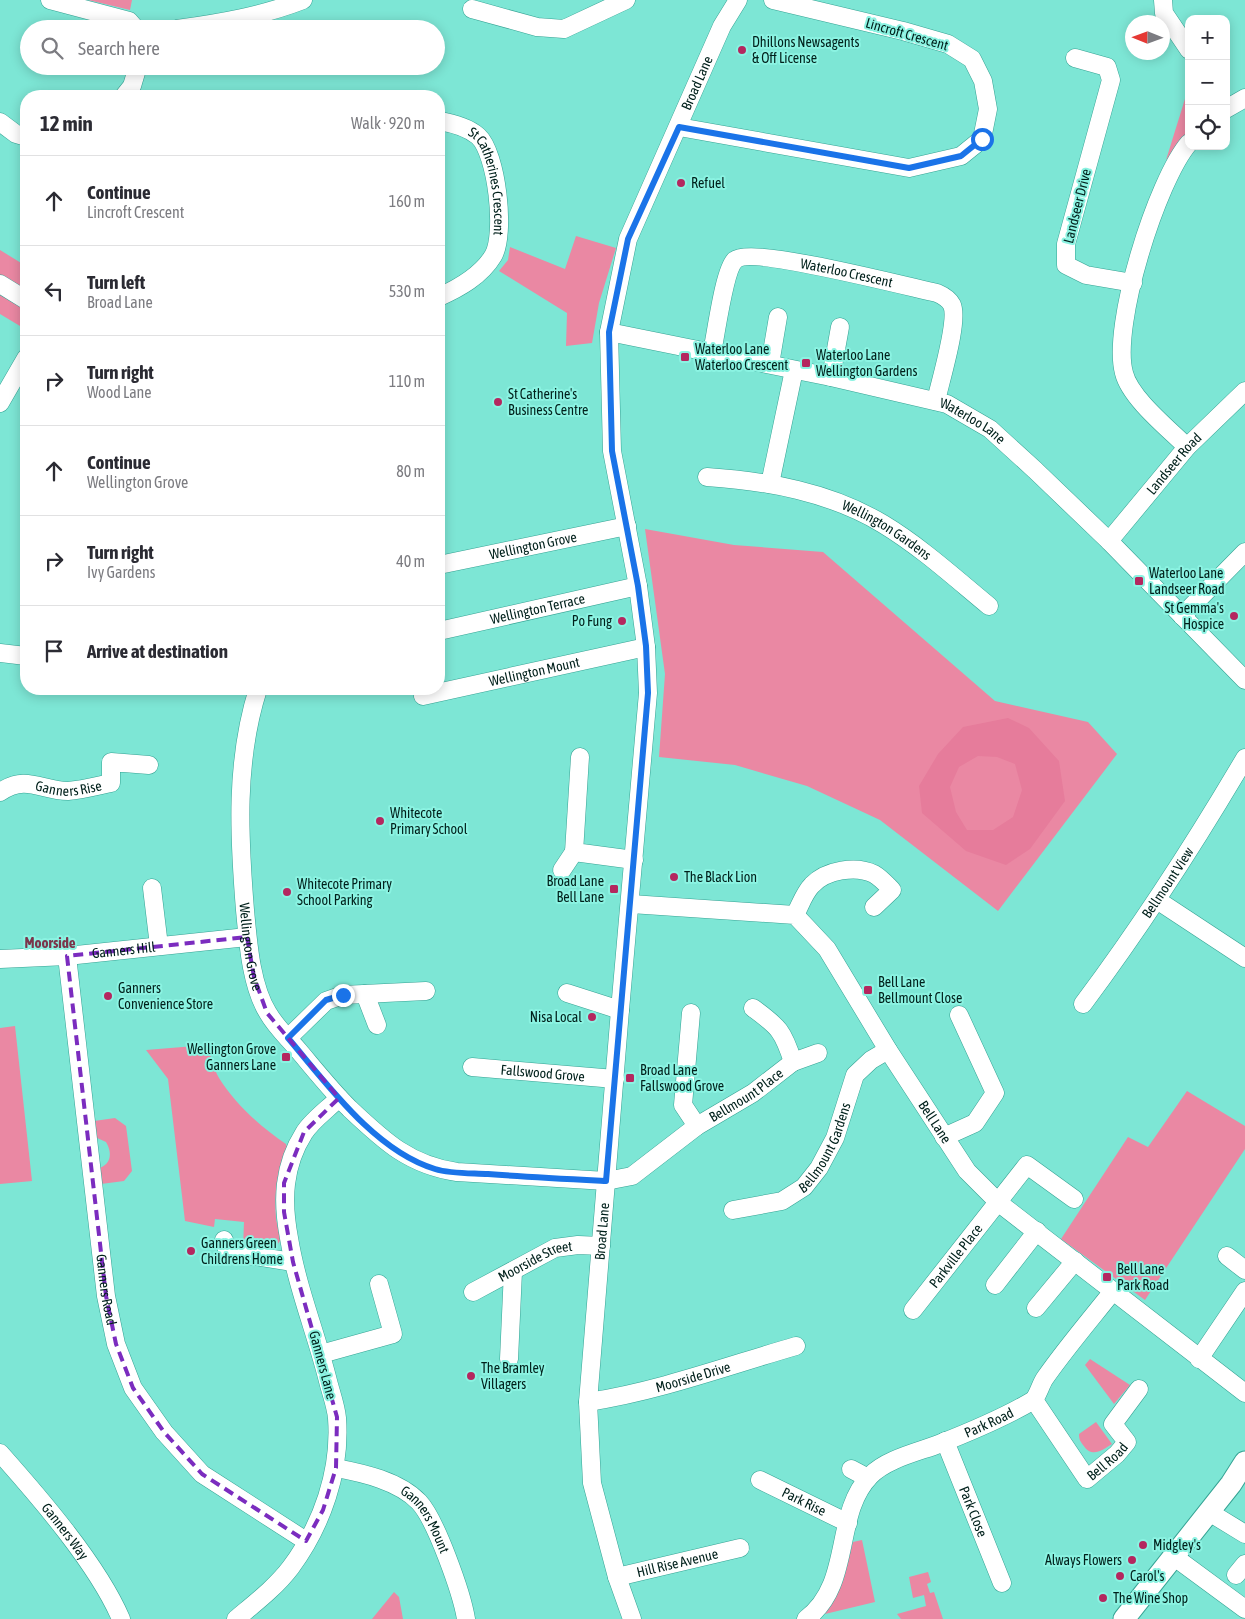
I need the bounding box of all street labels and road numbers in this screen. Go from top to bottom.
street label: Lincroft Crescent [864,15,950,53]
street label: Broad Lane [678,53,716,113]
street label: St Catherines Crescent [466,124,507,236]
street label: Landseer Drive [1060,167,1094,245]
street label: Waterloo Crescent [799,255,894,290]
street label: Waterloo Lane [939,395,1009,447]
street label: Landseer Road [1143,430,1205,498]
street label: Wellington Gardens [840,497,934,563]
street label: Wellington Grove [488,529,578,562]
street label: Wellington Terrace [489,590,586,627]
street label: Wellington Mount [488,654,581,689]
street label: Ganners Rise [34,777,103,799]
street label: Bellmount View [1139,844,1197,921]
street label: Wellington Grove [236,902,265,993]
street label: Ganners Hill [91,939,156,961]
street label: Fallswood Grove [500,1061,585,1084]
street label: Bellmount Place [706,1065,786,1125]
street label: Bell Lane [915,1098,955,1146]
street label: Bellmount Gardens [796,1101,854,1196]
street label: Broad Lane [592,1202,612,1261]
street label: Parkville Place [926,1221,986,1291]
street label: Moorside Street [495,1238,573,1285]
street label: Ganners Road [93,1253,120,1327]
street label: Ganners Lane [306,1329,340,1401]
street label: Moorside Drive [654,1358,732,1395]
street label: Park Road [962,1404,1016,1441]
street label: Bell Road [1084,1439,1131,1484]
street label: Ganners Mount [398,1482,453,1555]
street label: Park Rise [779,1484,829,1519]
street label: Park Close [956,1484,991,1539]
street label: Ganners Way [39,1500,92,1563]
street label: Hill Rise Avenue [635,1545,720,1580]

